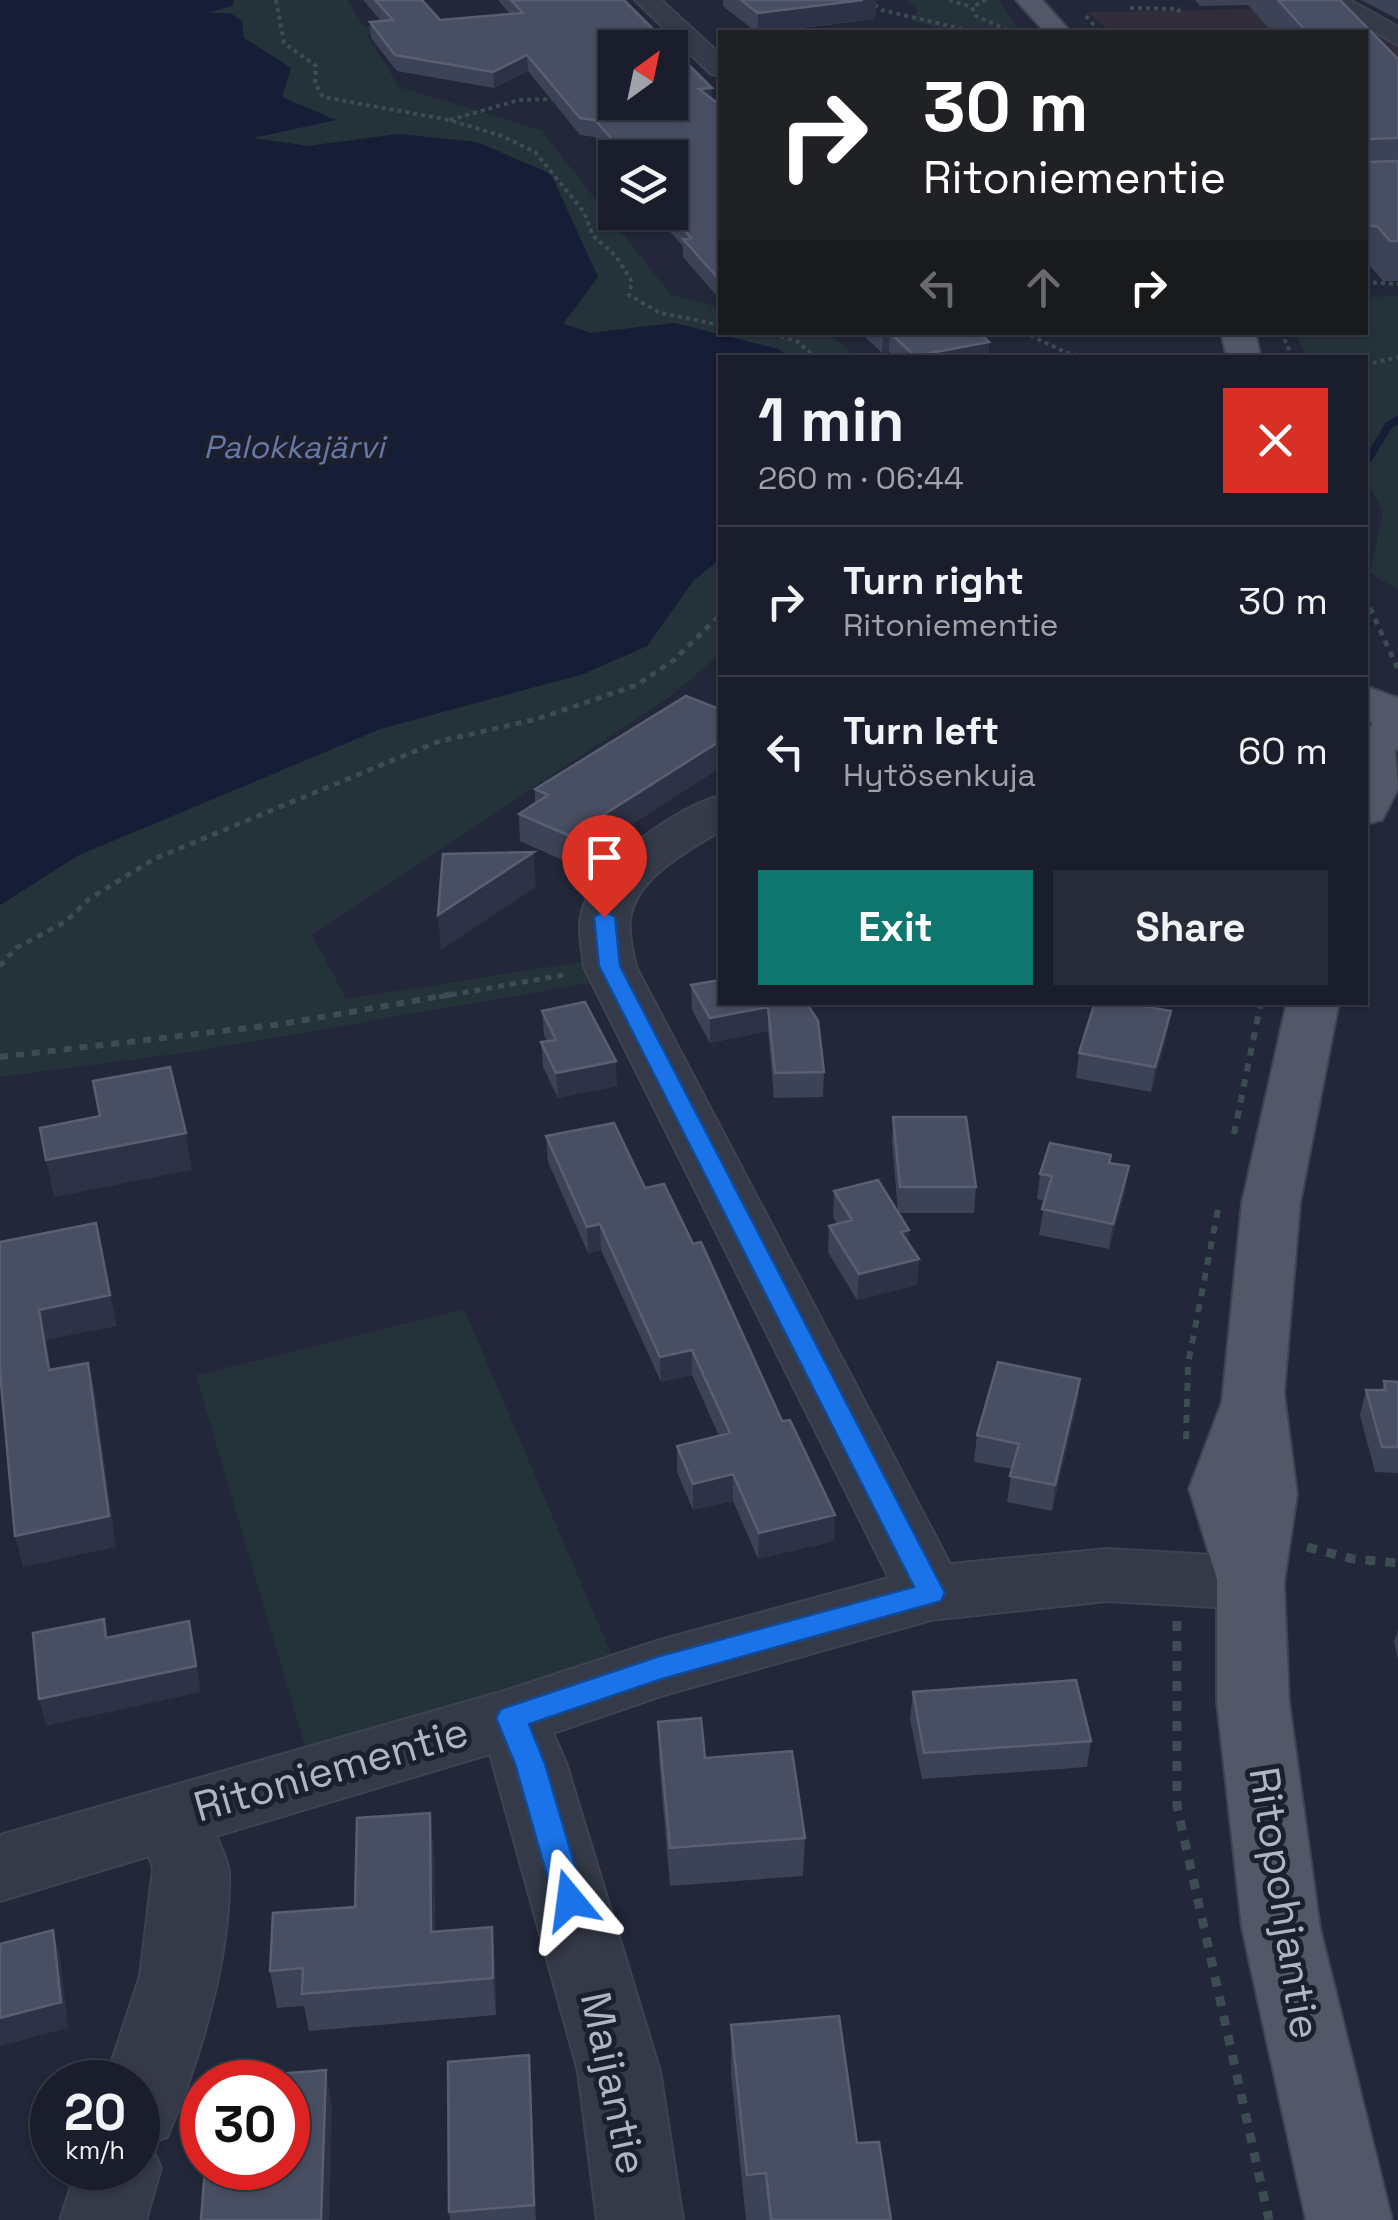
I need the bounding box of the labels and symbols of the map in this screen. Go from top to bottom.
north arrow [598,30,688,120]
water label: Palokkajärvi [204,427,389,467]
pin [562,815,647,918]
street label: Ritoniementie [188,1705,474,1833]
street label: Ritopohjantie [1237,1763,1333,2043]
position arrow [518,1848,622,1952]
street label: Maijantie [569,1987,659,2179]
speed limit sign: 30 [180,2060,310,2190]

